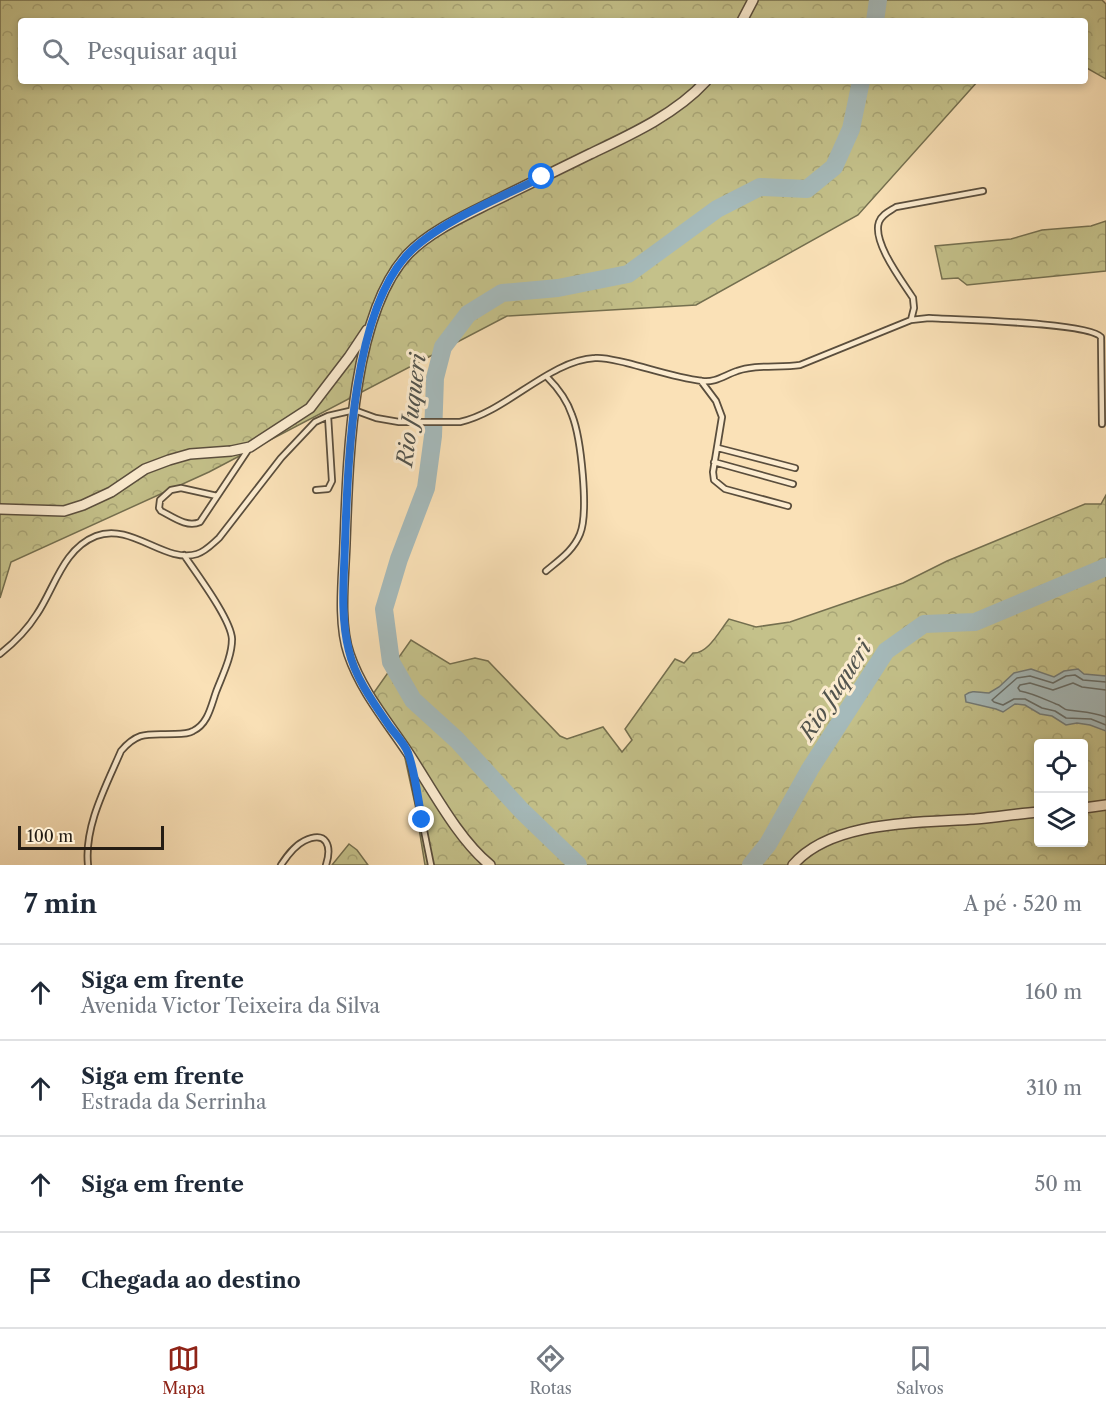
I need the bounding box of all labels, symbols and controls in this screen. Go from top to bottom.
search box [18,18,1088,84]
icon: search [39,35,72,68]
text: Pesquisar aqui [87,38,237,65]
route start [528,163,554,189]
water label: Rio Juqueri [391,351,432,470]
water label: Rio Juqueri [792,634,878,747]
map controls [1034,739,1088,847]
button: locate [1034,739,1088,793]
button: layers [1034,793,1088,847]
route end [408,806,434,832]
scale bar [18,823,164,850]
text: 100 m [27,826,73,846]
text: 7 min [24,888,97,920]
text: A pé · 520 m [964,892,1082,916]
text: Siga em frente [81,967,244,994]
icon: ahead [24,976,57,1009]
text: 160 m [1025,980,1082,1004]
text: Avenida Victor Teixeira da Silva [81,994,380,1018]
text: Siga em frente [81,1063,244,1090]
icon: ahead [24,1072,57,1105]
text: 310 m [1026,1076,1082,1100]
text: Estrada da Serrinha [81,1090,267,1114]
icon: ahead [24,1168,57,1201]
text: Siga em frente [81,1171,244,1198]
text: 50 m [1035,1172,1082,1196]
icon: arrive [24,1264,57,1297]
text: Chegada ao destino [81,1267,301,1294]
tab: Mapa [162,1342,205,1398]
tab: Rotas [529,1342,572,1398]
tab: Salvos [896,1342,944,1398]

